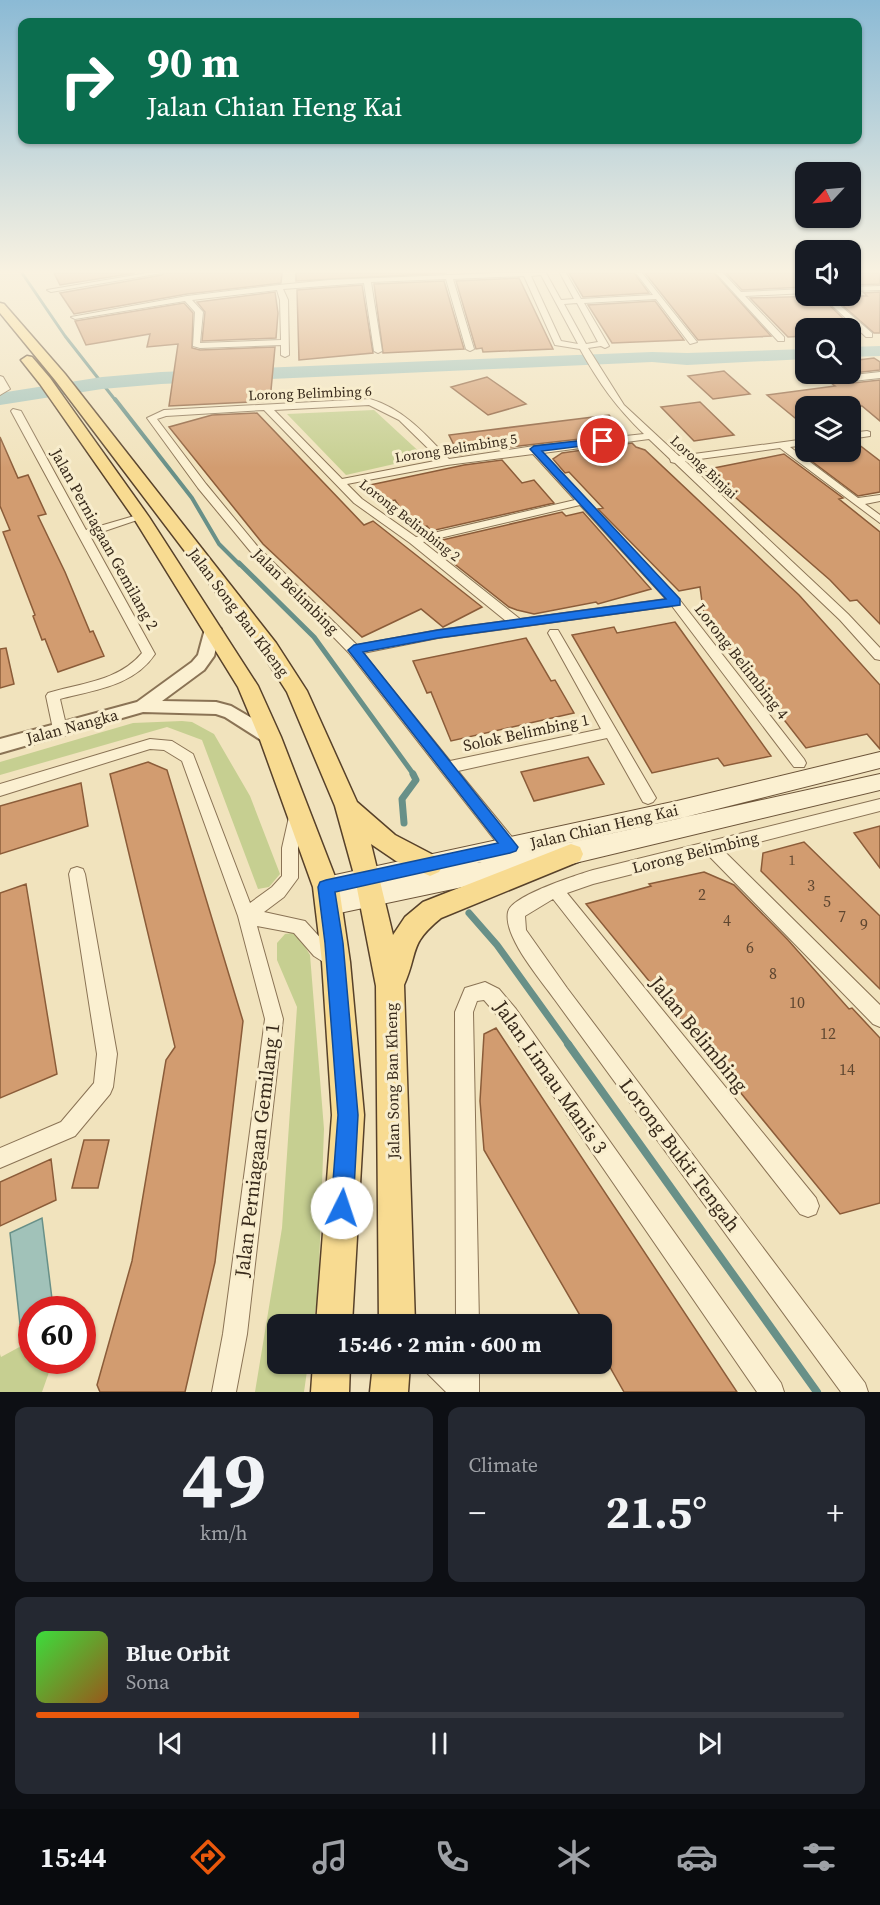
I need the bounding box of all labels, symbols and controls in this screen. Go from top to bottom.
text: 90 m [147,33,240,91]
icon: right [48,42,126,120]
text: Jalan Chian Heng Kai [147,88,402,125]
north arrow [795,162,861,228]
map controls [795,162,861,462]
button: sound [795,240,861,306]
button: search [795,318,861,384]
street label: Lorong Belimbing 6 [248,381,372,405]
button: layers [795,396,861,462]
pin [577,415,628,466]
icon: arrive [586,424,619,457]
street label: Lorong Belimbing 5 [393,428,519,468]
street label: Lorong Binjai [666,431,742,503]
street label: Jalan Perniagaan Gemilang 2 [45,443,164,634]
street label: Lorong Belimbing 2 [355,474,465,566]
street label: Jalan Song Ban Kheng [183,542,295,681]
street label: Jalan Belimbing [247,542,344,639]
street label: Lorong Belimbing 4 [690,599,794,723]
street label: Jalan Nangka [23,703,121,749]
street label: Solok Belimbing 1 [461,708,591,756]
street label: Jalan Chian Heng Kai [527,798,680,854]
street label: Lorong Belimbing [630,826,760,878]
house number: 1 [789,850,796,870]
house number: 3 [807,874,815,896]
house number: 2 [698,883,706,905]
house number: 5 [823,890,831,912]
house number: 7 [838,905,846,927]
house number: 4 [723,909,731,931]
house number: 9 [860,913,868,935]
house number: 6 [746,936,754,958]
house number: 8 [769,962,777,984]
street label: Jalan Belimbing [643,969,755,1098]
house number: 10 [789,991,805,1013]
street label: Jalan Limau Manis 3 [487,994,614,1159]
street label: Jalan Song Ban Kheng [380,1003,404,1160]
street label: Jalan Perniagaan Gemilang 1 [227,1021,286,1280]
house number: 12 [820,1022,836,1044]
house number: 14 [839,1058,855,1080]
street label: Lorong Bukit Tengah [613,1072,747,1238]
position arrow [310,1176,374,1240]
speed limit sign: 60 [18,1296,96,1374]
text: 15:46 · 2 min · 600 m [338,1329,541,1359]
text: 49 [181,1426,266,1533]
text: Climate [469,1451,538,1479]
text: 21.5° [606,1481,707,1543]
text: − [469,1490,486,1535]
text: + [827,1490,844,1535]
text: km/h [200,1519,248,1547]
text: Blue Orbit [126,1638,230,1668]
text: Sona [126,1668,170,1696]
icon: previous [154,1727,187,1760]
icon: pause [423,1727,456,1760]
icon: next [693,1727,726,1760]
icon: directions [187,1836,229,1878]
icon: music [309,1836,351,1878]
icon: phone [431,1836,473,1878]
icon: climate [553,1836,595,1878]
icon: car [676,1836,718,1878]
icon: filters [798,1836,840,1878]
text: 15:44 [40,1839,107,1876]

